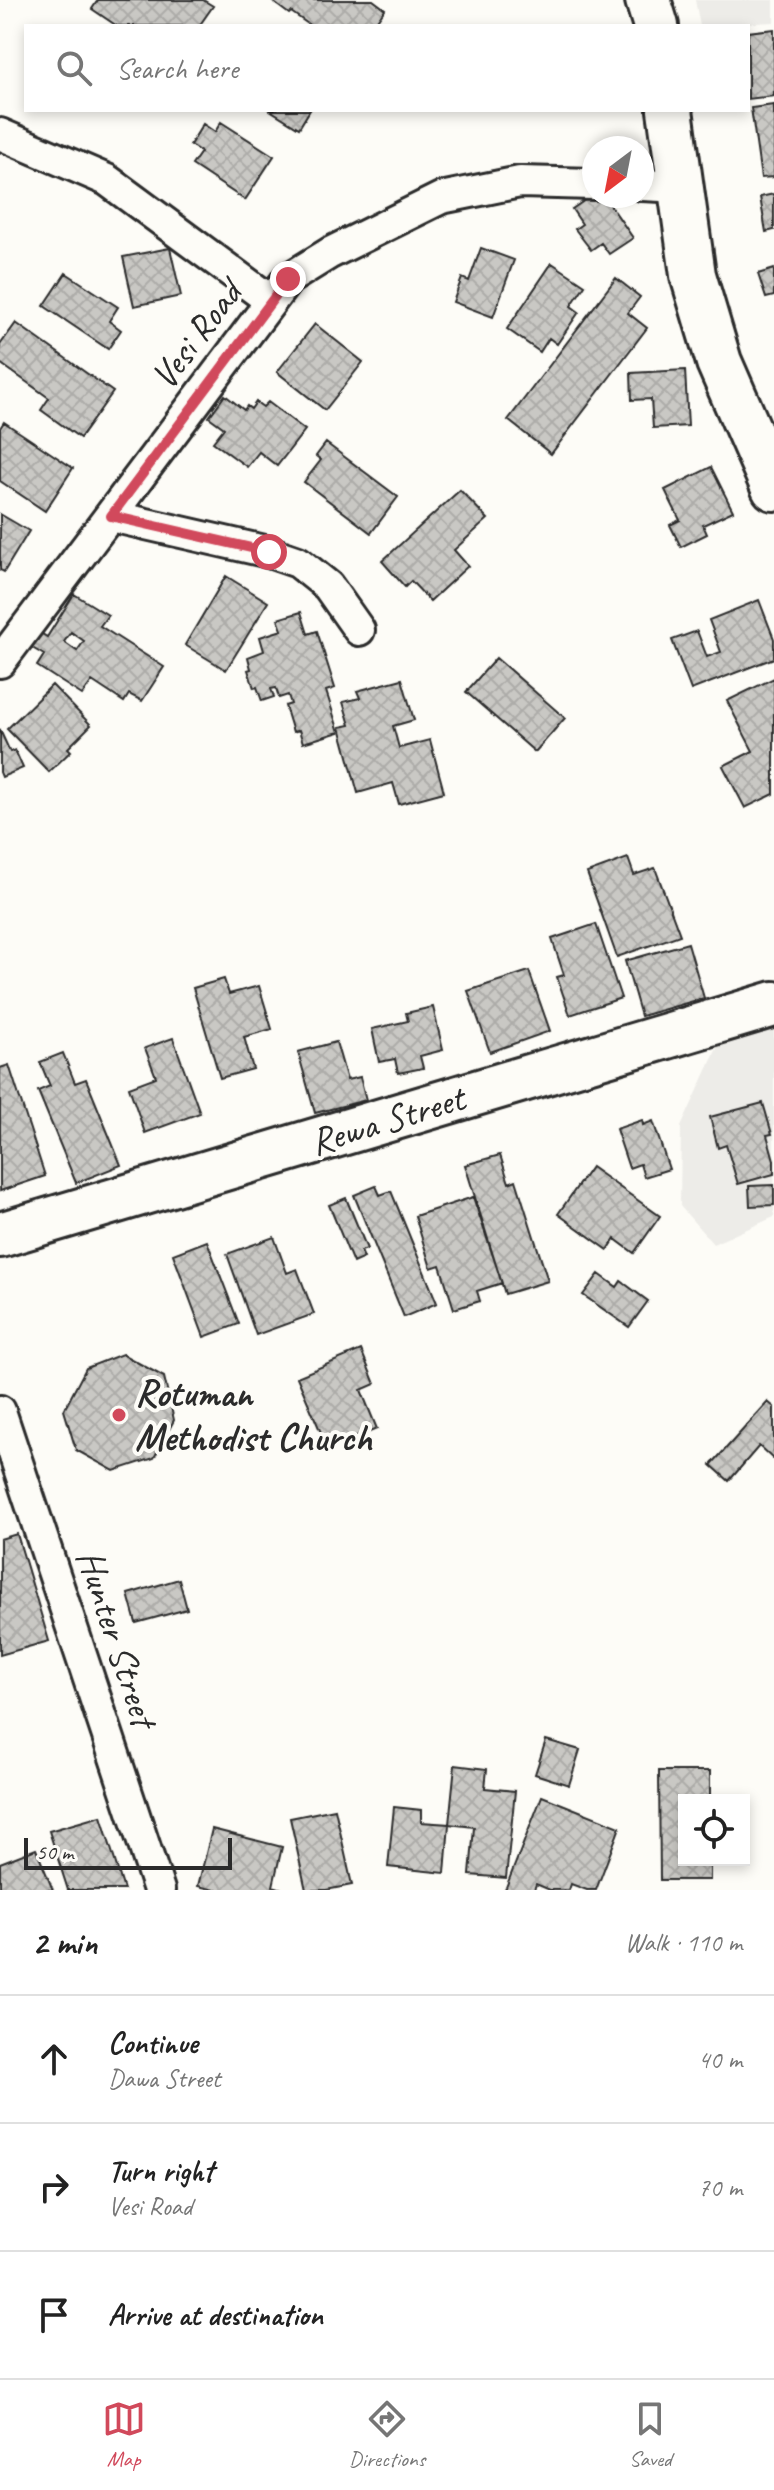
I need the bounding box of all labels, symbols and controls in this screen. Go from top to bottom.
search box [24,24,750,112]
icon: search [52,46,96,90]
text: Search here [116,49,238,87]
north arrow [582,136,654,208]
route end [270,261,306,297]
street label: Vesi Road [140,267,255,398]
route start [251,534,287,570]
street label: Rewa Street [304,1073,473,1166]
place label: Rotuman Methodist Church [135,1370,373,1461]
marker: Rotuman Methodist Church [110,1406,128,1424]
street label: Hunter Street [66,1544,169,1737]
map controls [678,1794,750,1866]
button: locate [678,1794,750,1866]
scale bar [24,1834,232,1870]
text: 50 m [36,1838,73,1866]
text: 2 min [32,1921,97,1964]
text: Walk · 110 m [625,1926,742,1959]
text: Continue [108,2024,198,2062]
icon: ahead [32,2037,76,2081]
text: 40 m [698,2043,742,2076]
text: Dawa Street [108,2062,220,2095]
text: Turn right [108,2152,213,2190]
icon: right [32,2165,76,2209]
text: 70 m [698,2171,742,2204]
text: Vesi Road [108,2190,192,2223]
icon: arrive [32,2293,76,2337]
text: Arrive at destination [108,2296,323,2334]
tab: Map [102,2397,146,2473]
tab: Directions [349,2397,425,2473]
tab: Saved [628,2397,672,2473]

